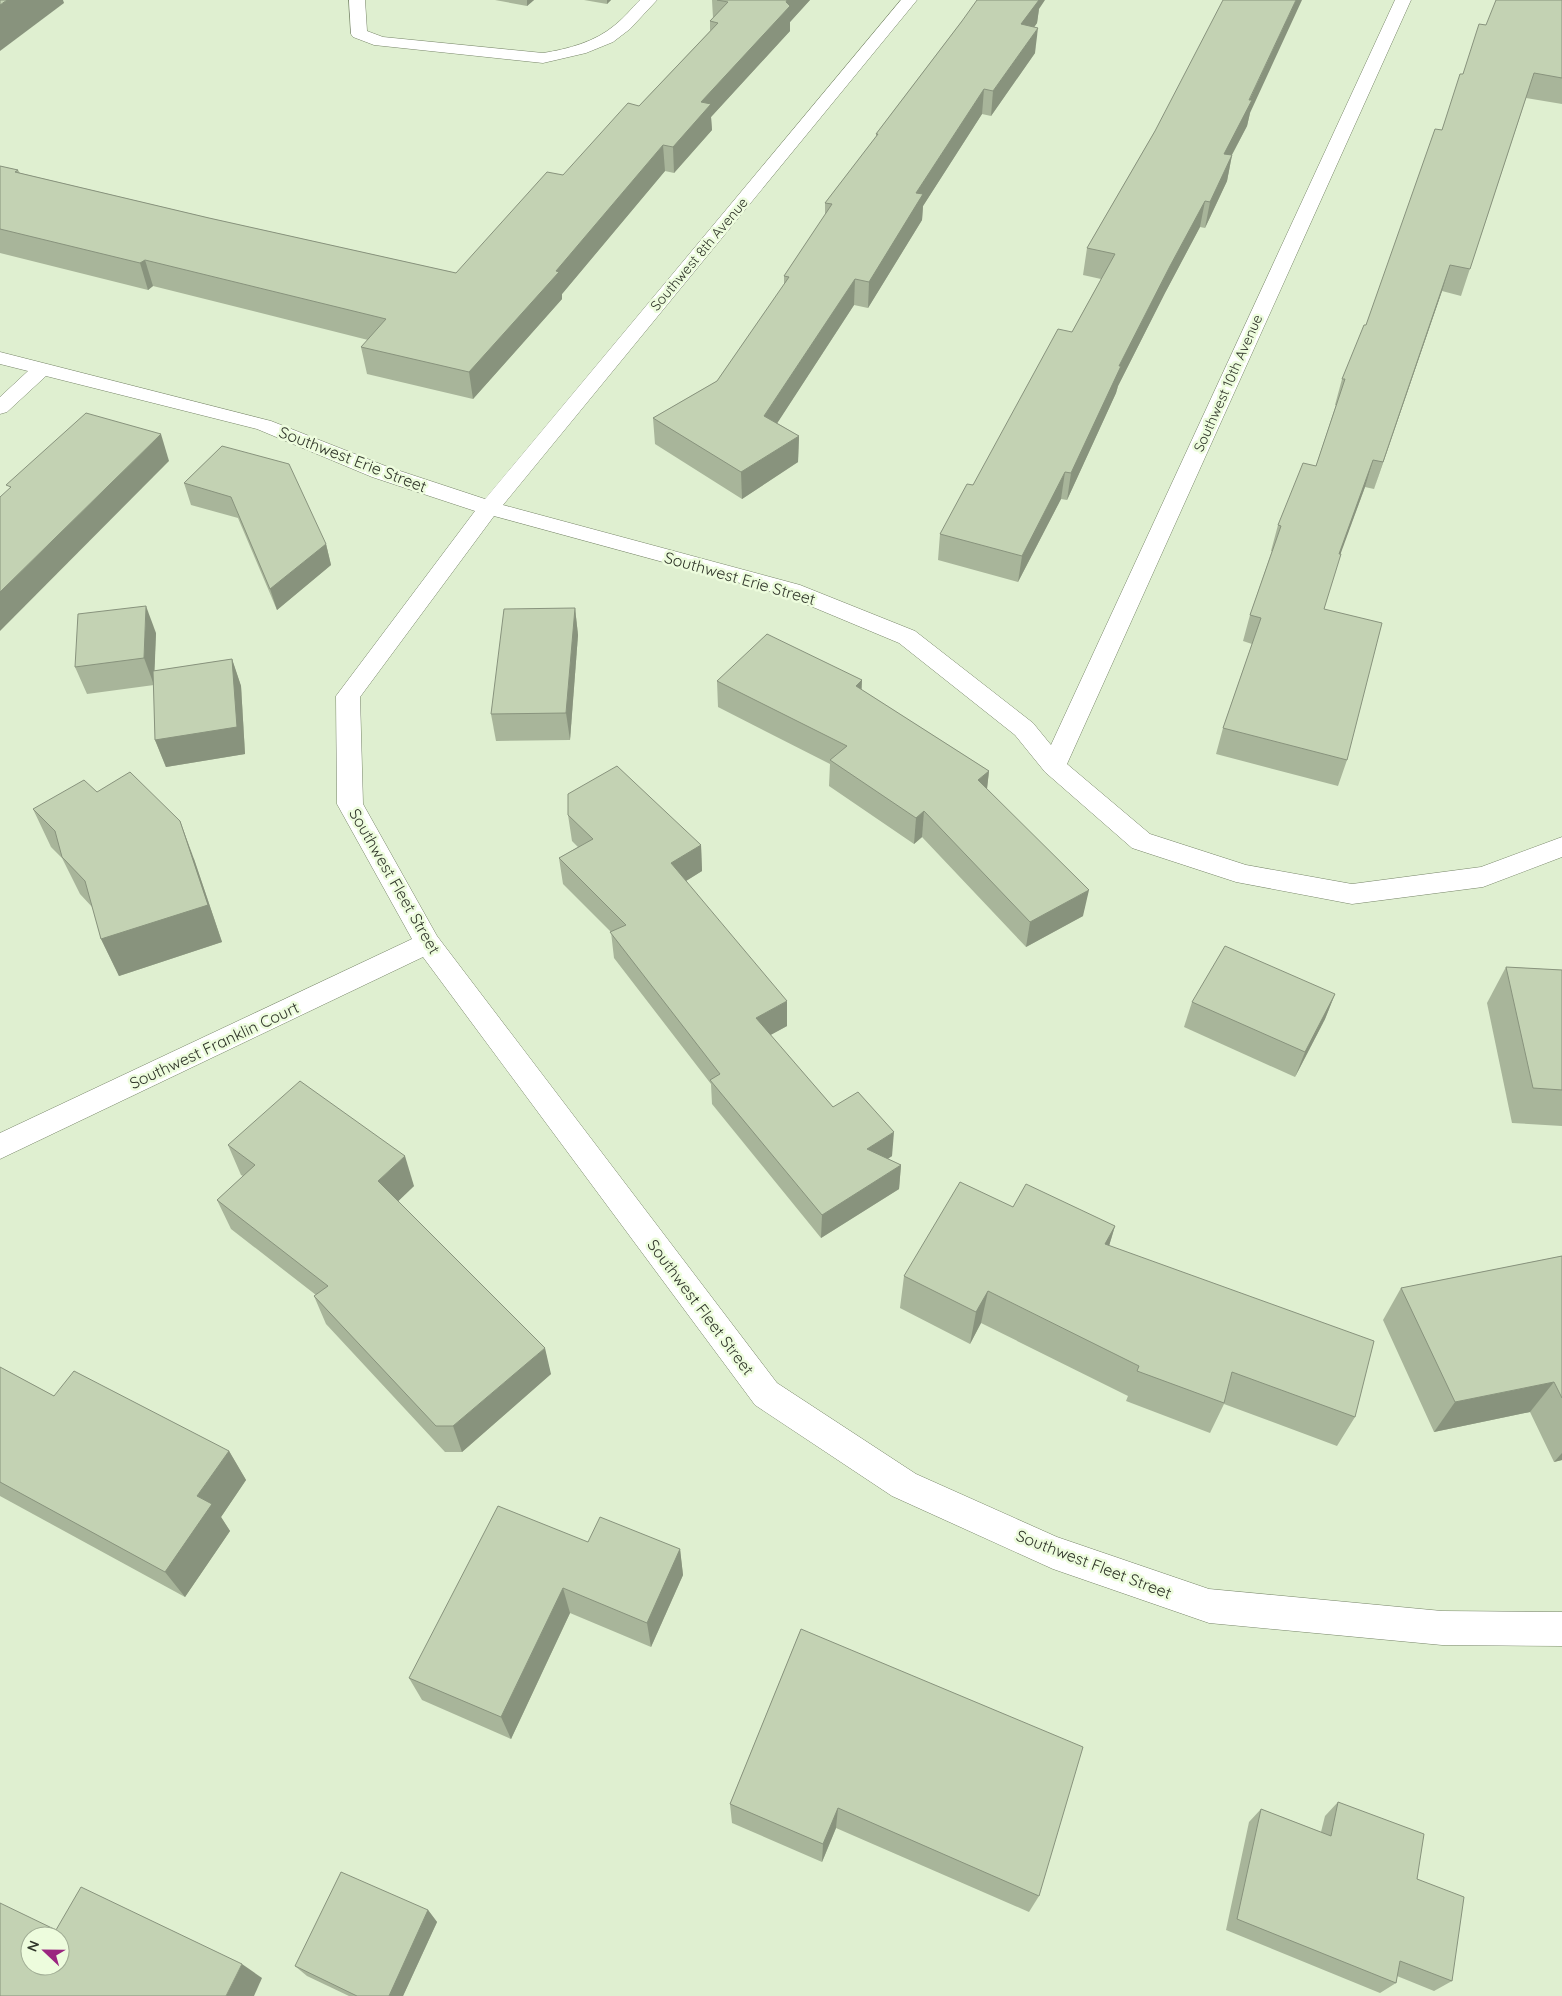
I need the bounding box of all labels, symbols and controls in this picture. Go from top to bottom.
street label: Southwest 8th Avenue [646,194,752,314]
street label: Southwest 10th Avenue [1190,311,1266,454]
street label: Southwest Erie Street [276,422,430,496]
street label: Southwest Erie Street [662,547,818,609]
street label: Southwest Fleet Street [345,805,445,957]
street label: Southwest Franklin Court [126,997,302,1093]
street label: Southwest Fleet Street [643,1235,759,1379]
street label: Southwest Fleet Street [1013,1525,1175,1603]
north arrow [20,1926,70,1976]
text: N [23,1938,43,1954]

